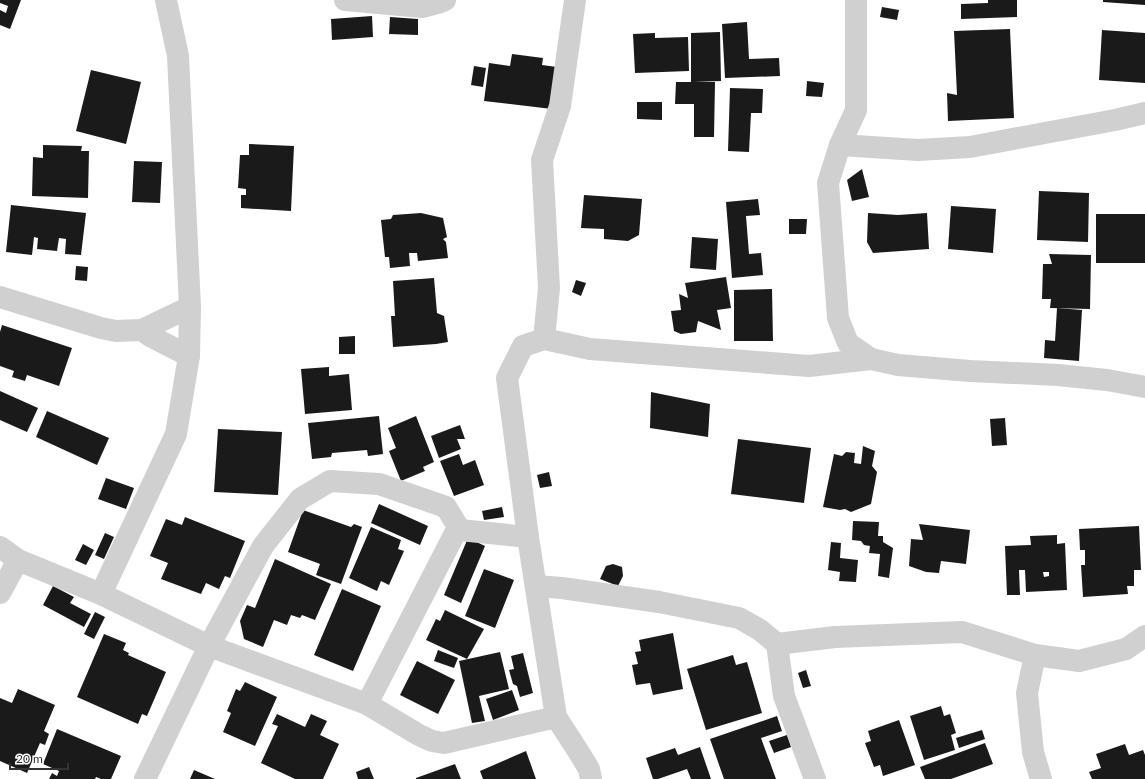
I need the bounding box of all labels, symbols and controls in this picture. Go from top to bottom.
scale bar [10,745,68,771]
text: 20 m [16,751,43,766]

